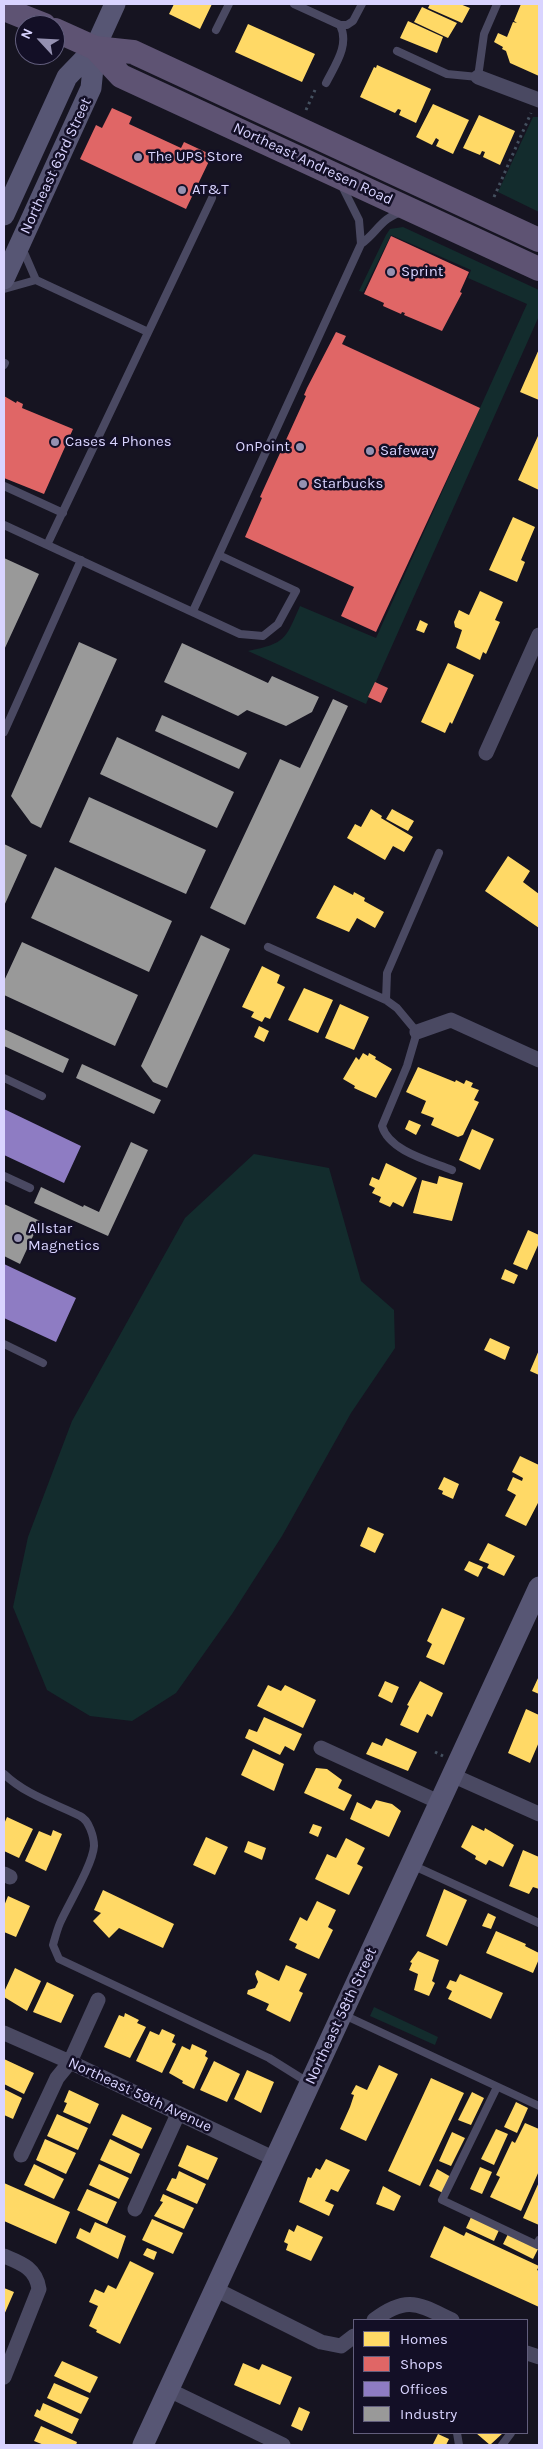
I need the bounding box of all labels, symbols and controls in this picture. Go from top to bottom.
north arrow [15,15,65,65]
text: N [17,26,37,42]
street label: Northeast 63rd Street [17,95,95,237]
street label: Northeast Andresen Road [230,119,396,209]
place label: The UPS Store [148,148,243,166]
marker: The UPS Store [132,151,144,163]
place label: AT&T [192,181,229,199]
marker: AT&T [176,184,188,196]
place label: Sprint [401,263,443,281]
marker: Sprint [385,266,397,278]
place label: Cases 4 Phones [65,433,172,451]
marker: Cases 4 Phones [49,436,61,448]
place label: OnPoint [236,438,290,456]
marker: OnPoint [294,441,306,453]
place label: Safeway [380,442,436,460]
marker: Safeway [364,445,376,457]
place label: Starbucks [313,475,383,493]
marker: Starbucks [297,478,309,490]
place label: Allstar Magnetics [28,1220,100,1255]
marker: Allstar Magnetics [12,1232,24,1244]
street label: Northeast 58th Street [301,1945,381,2087]
street label: Northeast 59th Avenue [65,2054,215,2136]
legend [353,2319,528,2434]
text: Homes [400,2330,448,2348]
text: Shops [400,2355,443,2373]
text: Offices [400,2380,448,2398]
text: Industry [400,2405,457,2423]

